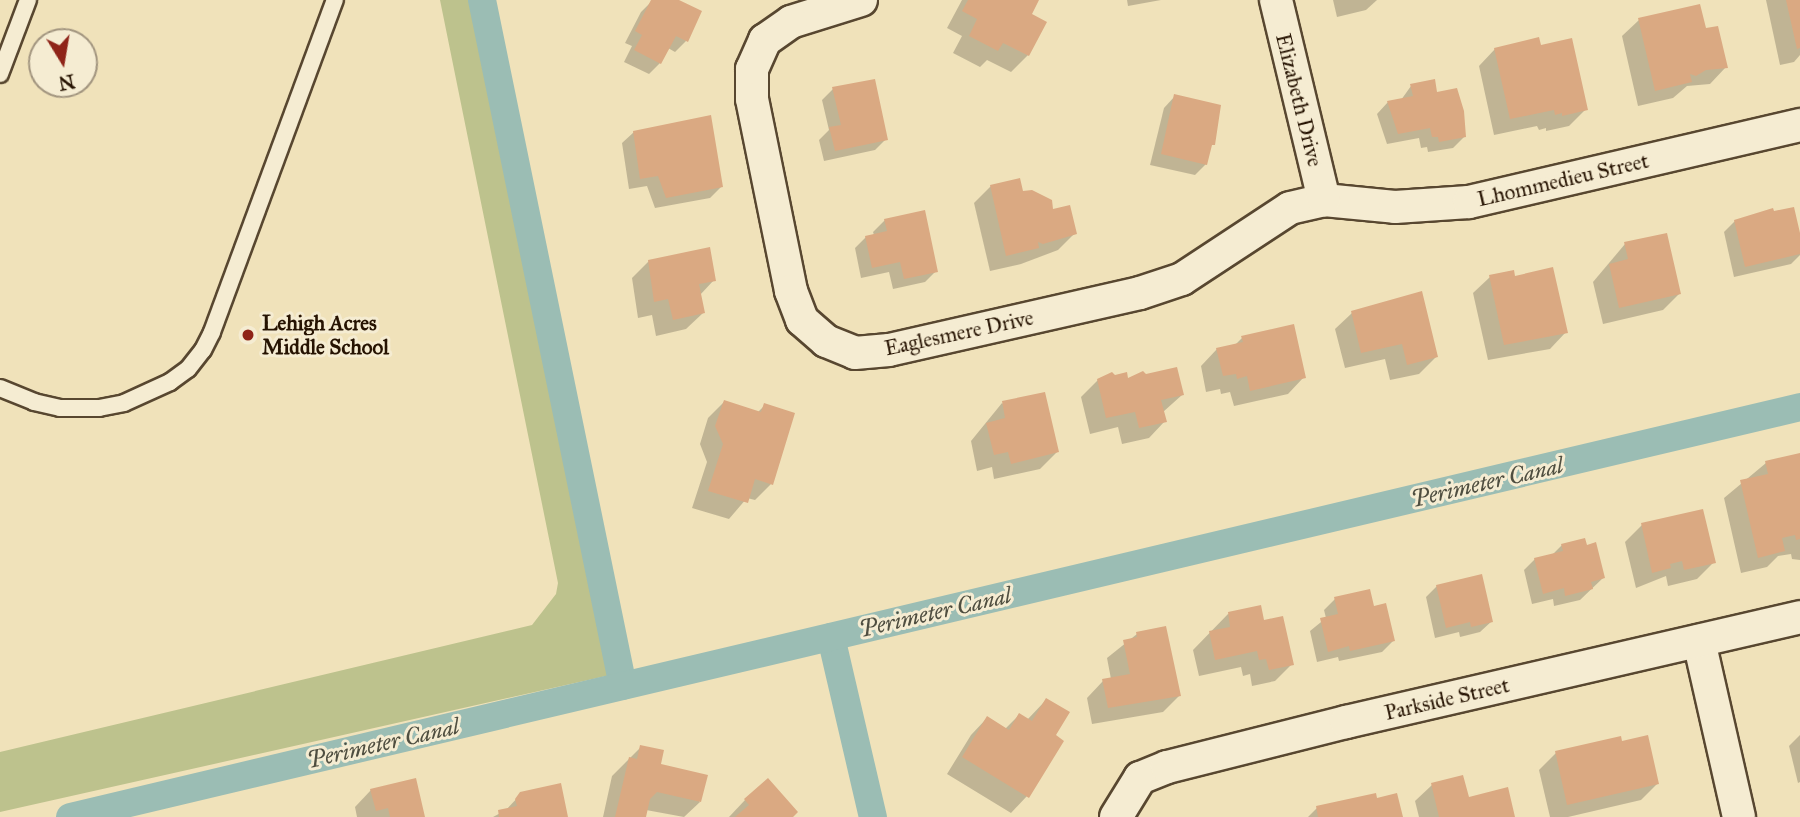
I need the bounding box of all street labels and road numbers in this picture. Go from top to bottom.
street label: Elizabeth Drive [1270,31,1328,169]
street label: Lhommedieu Street [1475,148,1651,212]
street label: Eaglesmere Drive [882,305,1036,361]
street label: Parkside Street [1382,672,1512,726]

